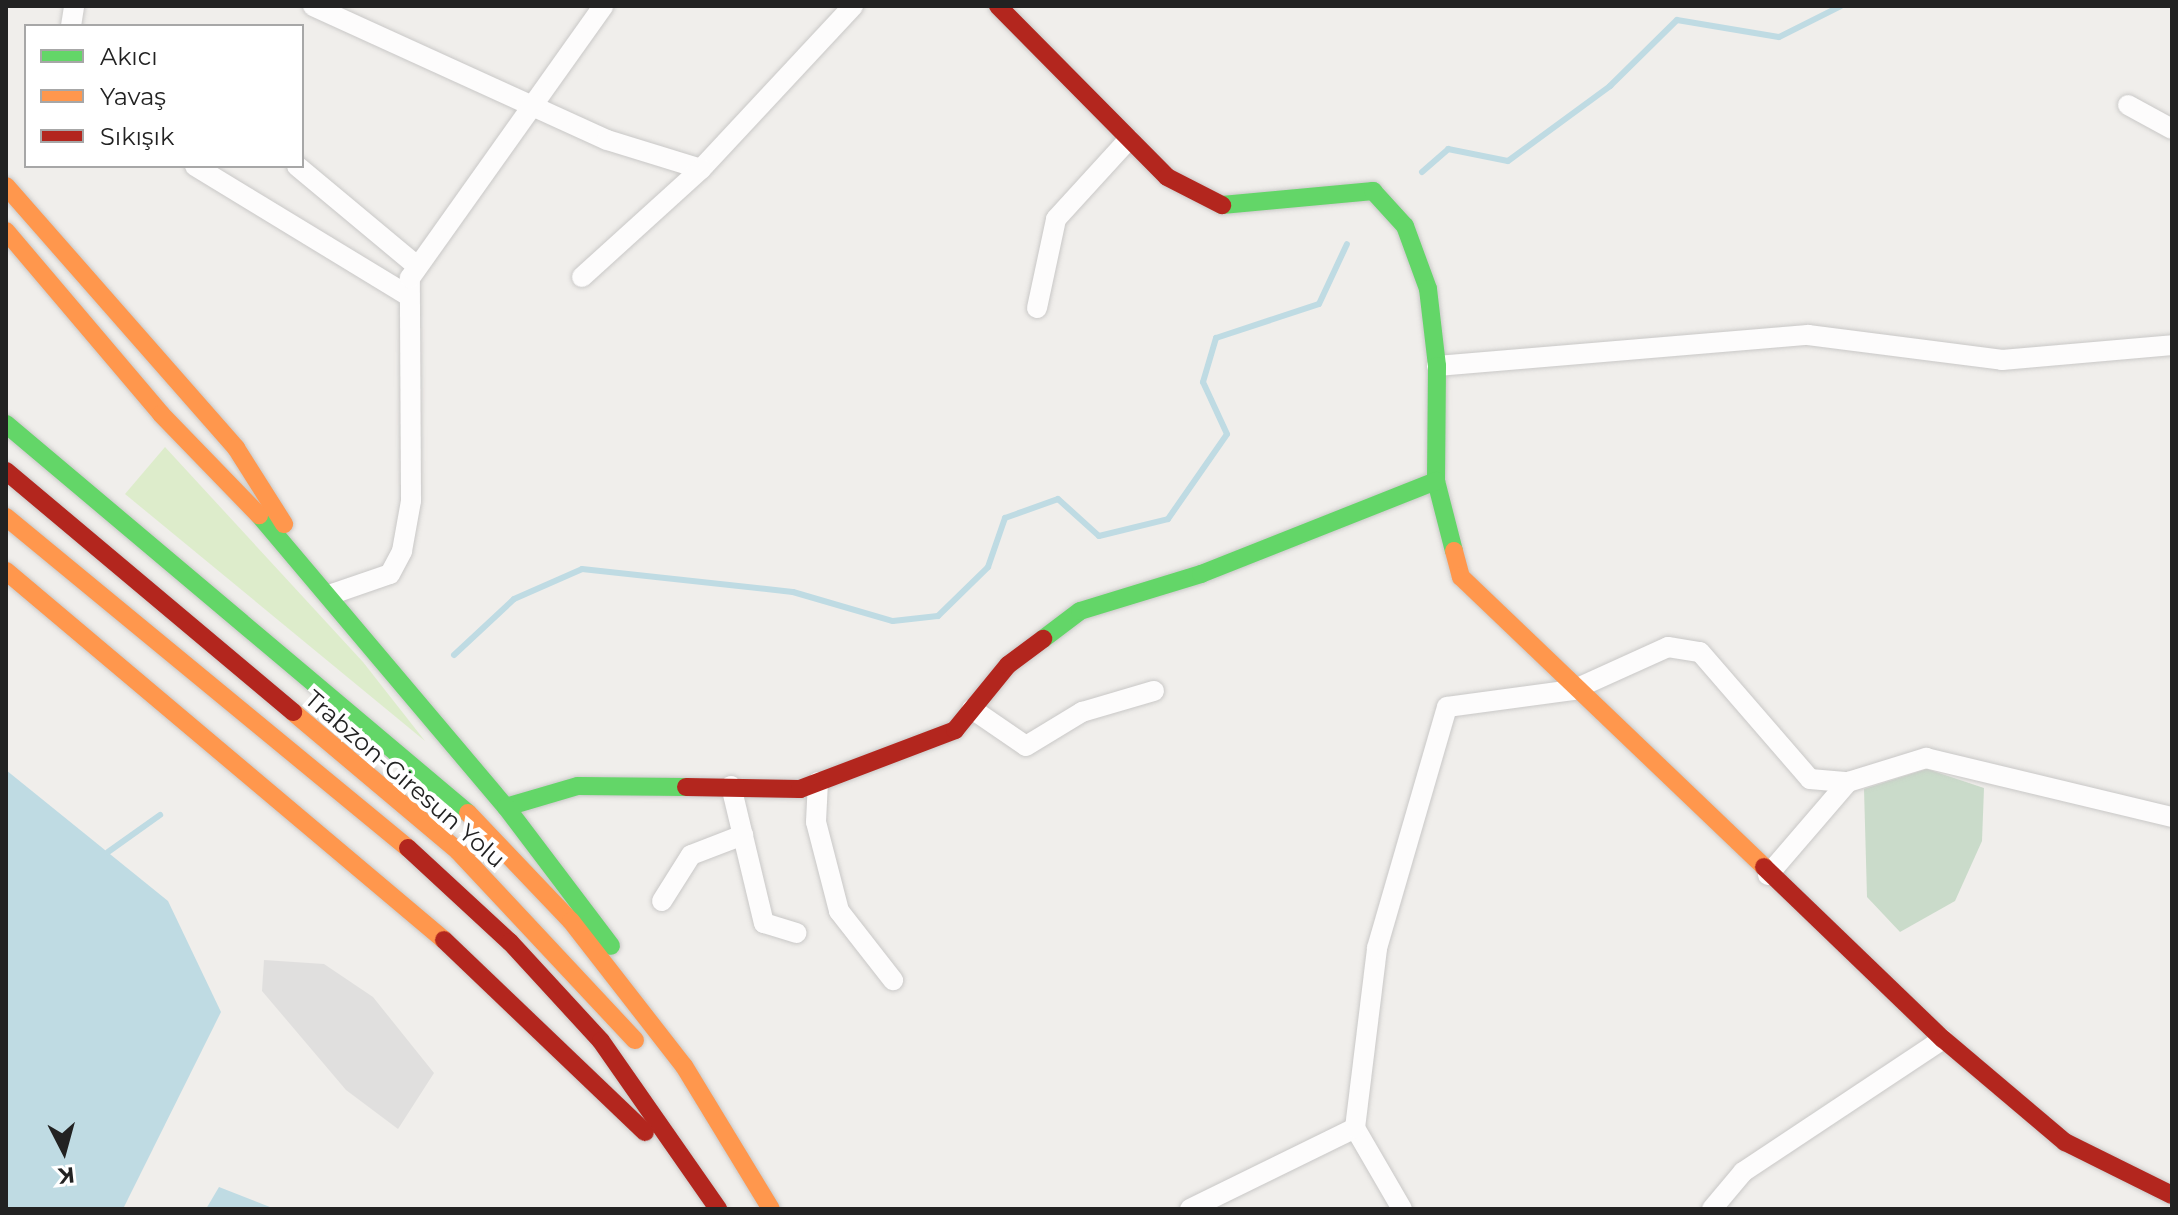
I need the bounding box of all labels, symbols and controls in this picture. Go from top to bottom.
legend [24,24,304,168]
text: Akıcı [100,42,158,71]
text: Yavaş [100,82,166,111]
text: Sıkışık [100,122,174,151]
street label: Trabzon-Giresun Yolu [299,684,511,874]
north arrow [24,1111,104,1191]
text: K [57,1161,76,1190]

